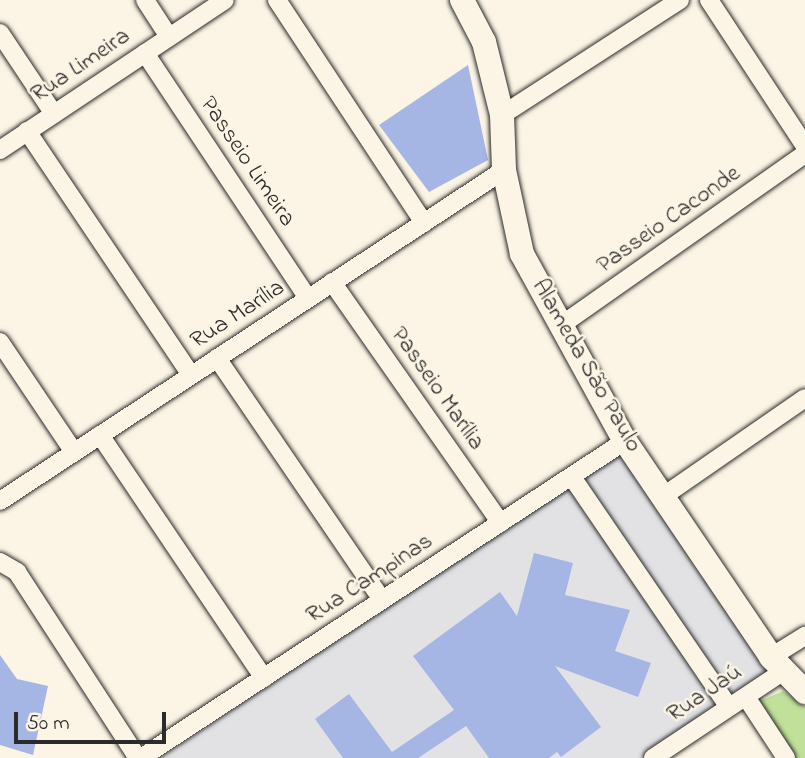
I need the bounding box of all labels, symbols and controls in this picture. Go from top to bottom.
street label: Rua Limeira [26,22,136,110]
street label: Passeio Limeira [193,91,301,233]
street label: Passeio Caconde [592,160,746,280]
street label: Rua Marília [186,274,290,356]
street label: Alameda São Paulo [525,274,647,458]
street label: Passeio Marília [384,322,490,456]
street label: Rua Campinas [301,527,439,631]
street label: Rua Jaú [662,659,748,729]
scale bar [18,698,170,742]
text: 50 m [27,709,70,739]

